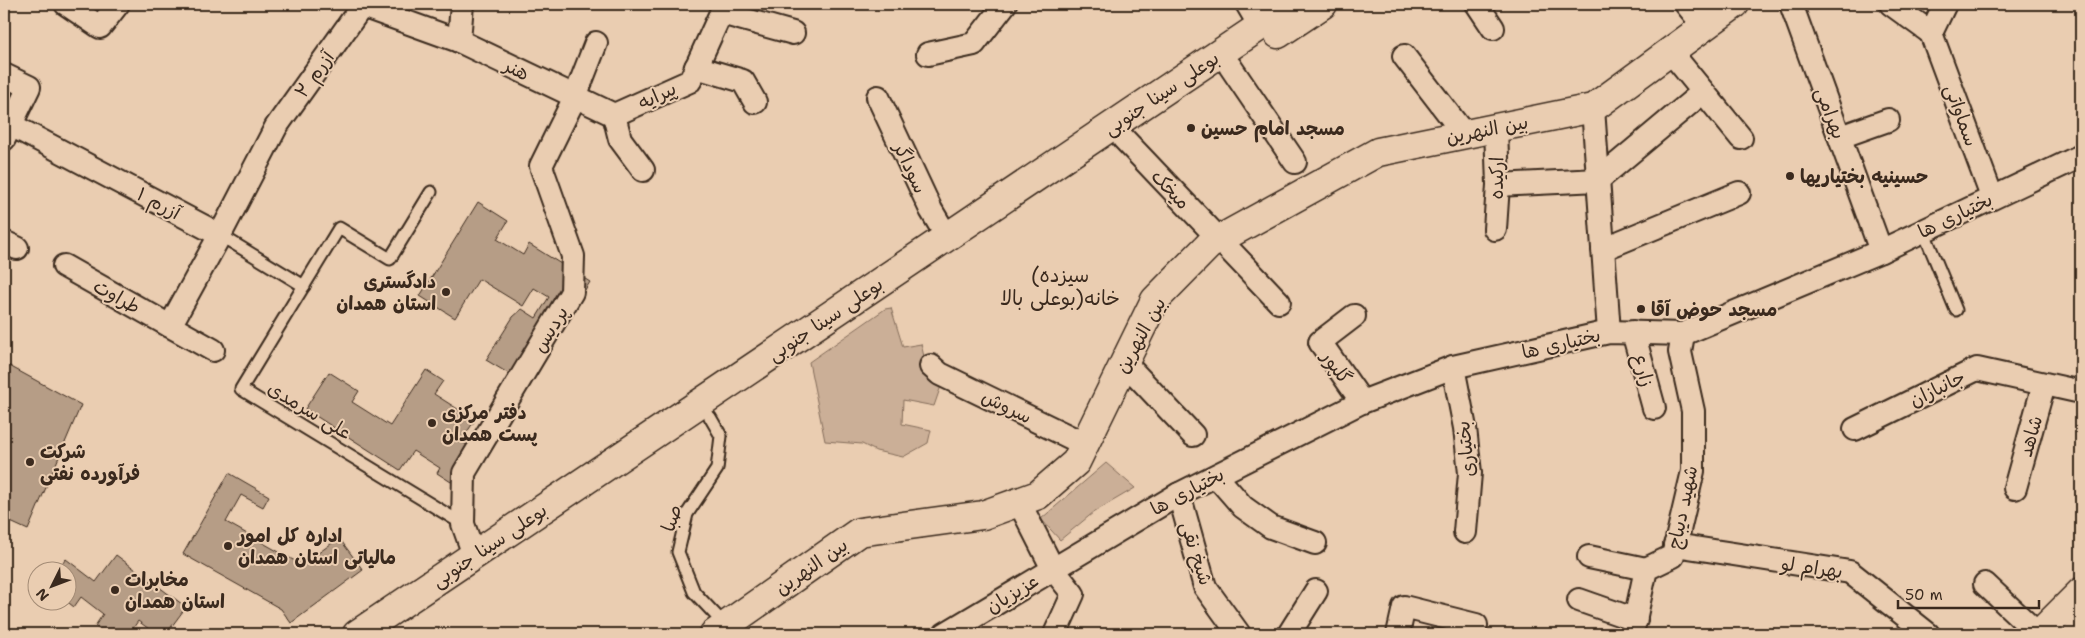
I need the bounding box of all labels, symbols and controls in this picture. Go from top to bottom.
street label: آزرم ۲ [289,45,342,104]
street label: بوعلی سینا جنوبی [1099,46,1224,141]
street label: هنر [498,52,533,86]
street label: پیرایه [634,76,680,115]
street label: سماواتی [1939,81,1984,150]
street label: بهرامی [1810,84,1851,143]
street label: بین النهرین [1444,109,1530,150]
place label: مسجد امام حسین [1201,116,1345,143]
marker: مسجد امام حسین [1185,122,1197,134]
street label: سوداگر [887,137,933,197]
street label: ارکیده [1484,156,1509,200]
street label: میخک [1146,164,1196,215]
place label: حسینیه بختیاریها [1800,164,1928,189]
marker: حسینیه بختیاریها [1784,170,1796,182]
street label: آزرم ۱ [131,182,186,228]
street label: بختیاری ها [1914,187,1997,244]
district label: (سیزده خانه(بوعلی بالا [1000,262,1120,311]
place label: دادگستری استان همدان [336,269,436,316]
street label: بوعلی سینا جنوبی [763,272,888,367]
street label: طراوت [89,273,145,320]
marker: دادگستری استان همدان [440,286,452,298]
street label: بین النهرین [1109,293,1172,378]
place label: مسجد حوض آقا [1651,297,1777,322]
street label: پردیس [527,301,574,357]
marker: مسجد حوض آقا [1635,303,1647,315]
street label: بختیاری ها [1519,322,1603,365]
street label: گلپور [1315,344,1357,389]
street label: زارع [1626,351,1660,390]
street label: جانبازان [1905,364,1969,413]
street label: علی سرمدی [263,376,356,445]
street label: سروش [978,384,1036,429]
place label: دفتر مرکزی پست همدان [442,400,538,447]
street label: شاهد [2013,413,2048,460]
marker: دفتر مرکزی پست همدان [426,417,438,429]
street label: بختیاری [1450,420,1481,478]
place label: شرکت فرآورده نفتی [40,439,140,486]
marker: شرکت فرآورده نفتی [24,456,36,468]
street label: بختیاری ها [1146,462,1228,521]
street label: شهید دیباج [1661,463,1704,551]
street label: بوعلی سینا جنوبی [427,498,552,593]
street label: صبا [655,501,688,535]
street label: شیخ نقی [1174,518,1219,588]
place label: اداره کل امور مالیاتی استان همدان [236,523,396,570]
street label: بین النهرین [770,532,853,601]
marker: اداره کل امور مالیاتی استان همدان [222,540,234,552]
street label: بهرام لو [1778,551,1844,586]
north arrow [28,560,78,610]
place label: مخابرات استان همدان [125,567,225,614]
street label: عزیزیان [981,568,1043,619]
scale bar [1898,578,2039,610]
marker: مخابرات استان همدان [109,584,121,596]
text: N [32,585,53,605]
text: 50 m [1905,585,1943,605]

